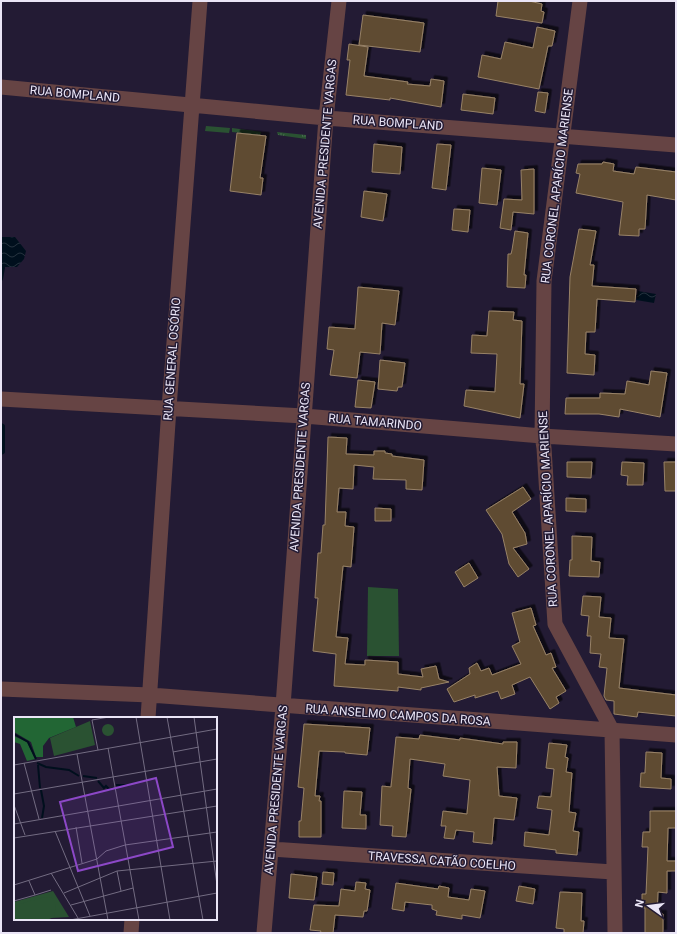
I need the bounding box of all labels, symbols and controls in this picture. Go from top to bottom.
street label: AVENIDA PRESIDENTE VARGAS [311,59,339,229]
street label: RUA BOMPLAND [29,83,121,105]
street label: RUA CORONEL APARÍCIO MARIENSE [537,87,576,284]
street label: RUA BOMPLAND [352,113,444,133]
street label: RUA GENERAL OSÓRIO [160,297,183,421]
street label: AVENIDA PRESIDENTE VARGAS [287,382,313,552]
street label: RUA TAMARINDO [328,411,422,433]
street label: RUA CORONEL APARÍCIO MARIENSE [535,411,560,607]
street label: RUA ANSELMO CAMPOS DA ROSA [305,702,491,728]
street label: AVENIDA PRESIDENTE VARGAS [262,705,290,875]
inset map [14,717,217,920]
street label: TRAVESSA CATÃO COELHO [368,847,517,873]
north arrow [629,886,669,926]
text: N [633,898,647,909]

